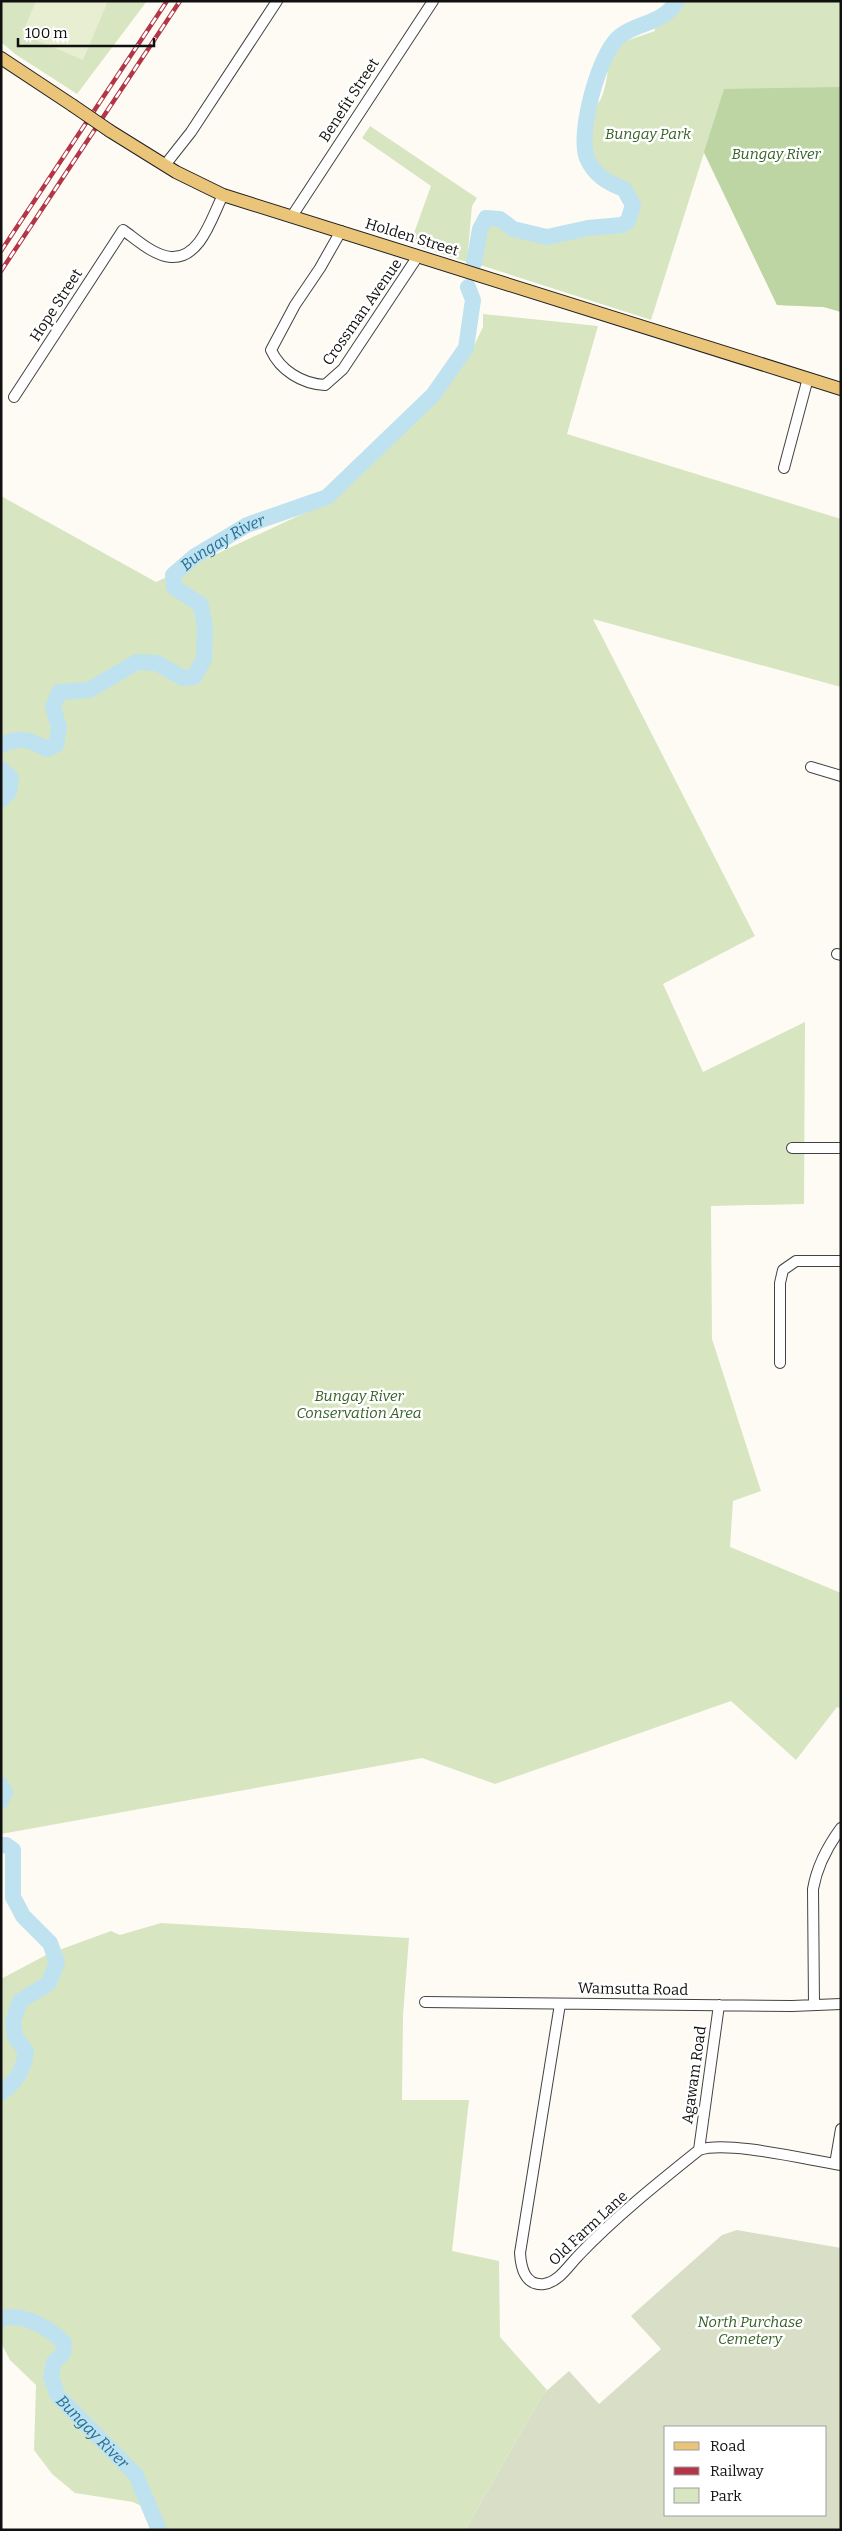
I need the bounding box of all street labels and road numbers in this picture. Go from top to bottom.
street label: Benefit Street [315,54,383,145]
street label: Holden Street [363,214,461,260]
street label: Crossman Avenue [318,255,406,369]
street label: Hope Street [26,265,86,345]
street label: Wamsutta Road [578,1979,688,1999]
street label: Agawam Road [678,2025,710,2125]
street label: Old Farm Lane [545,2187,631,2269]

